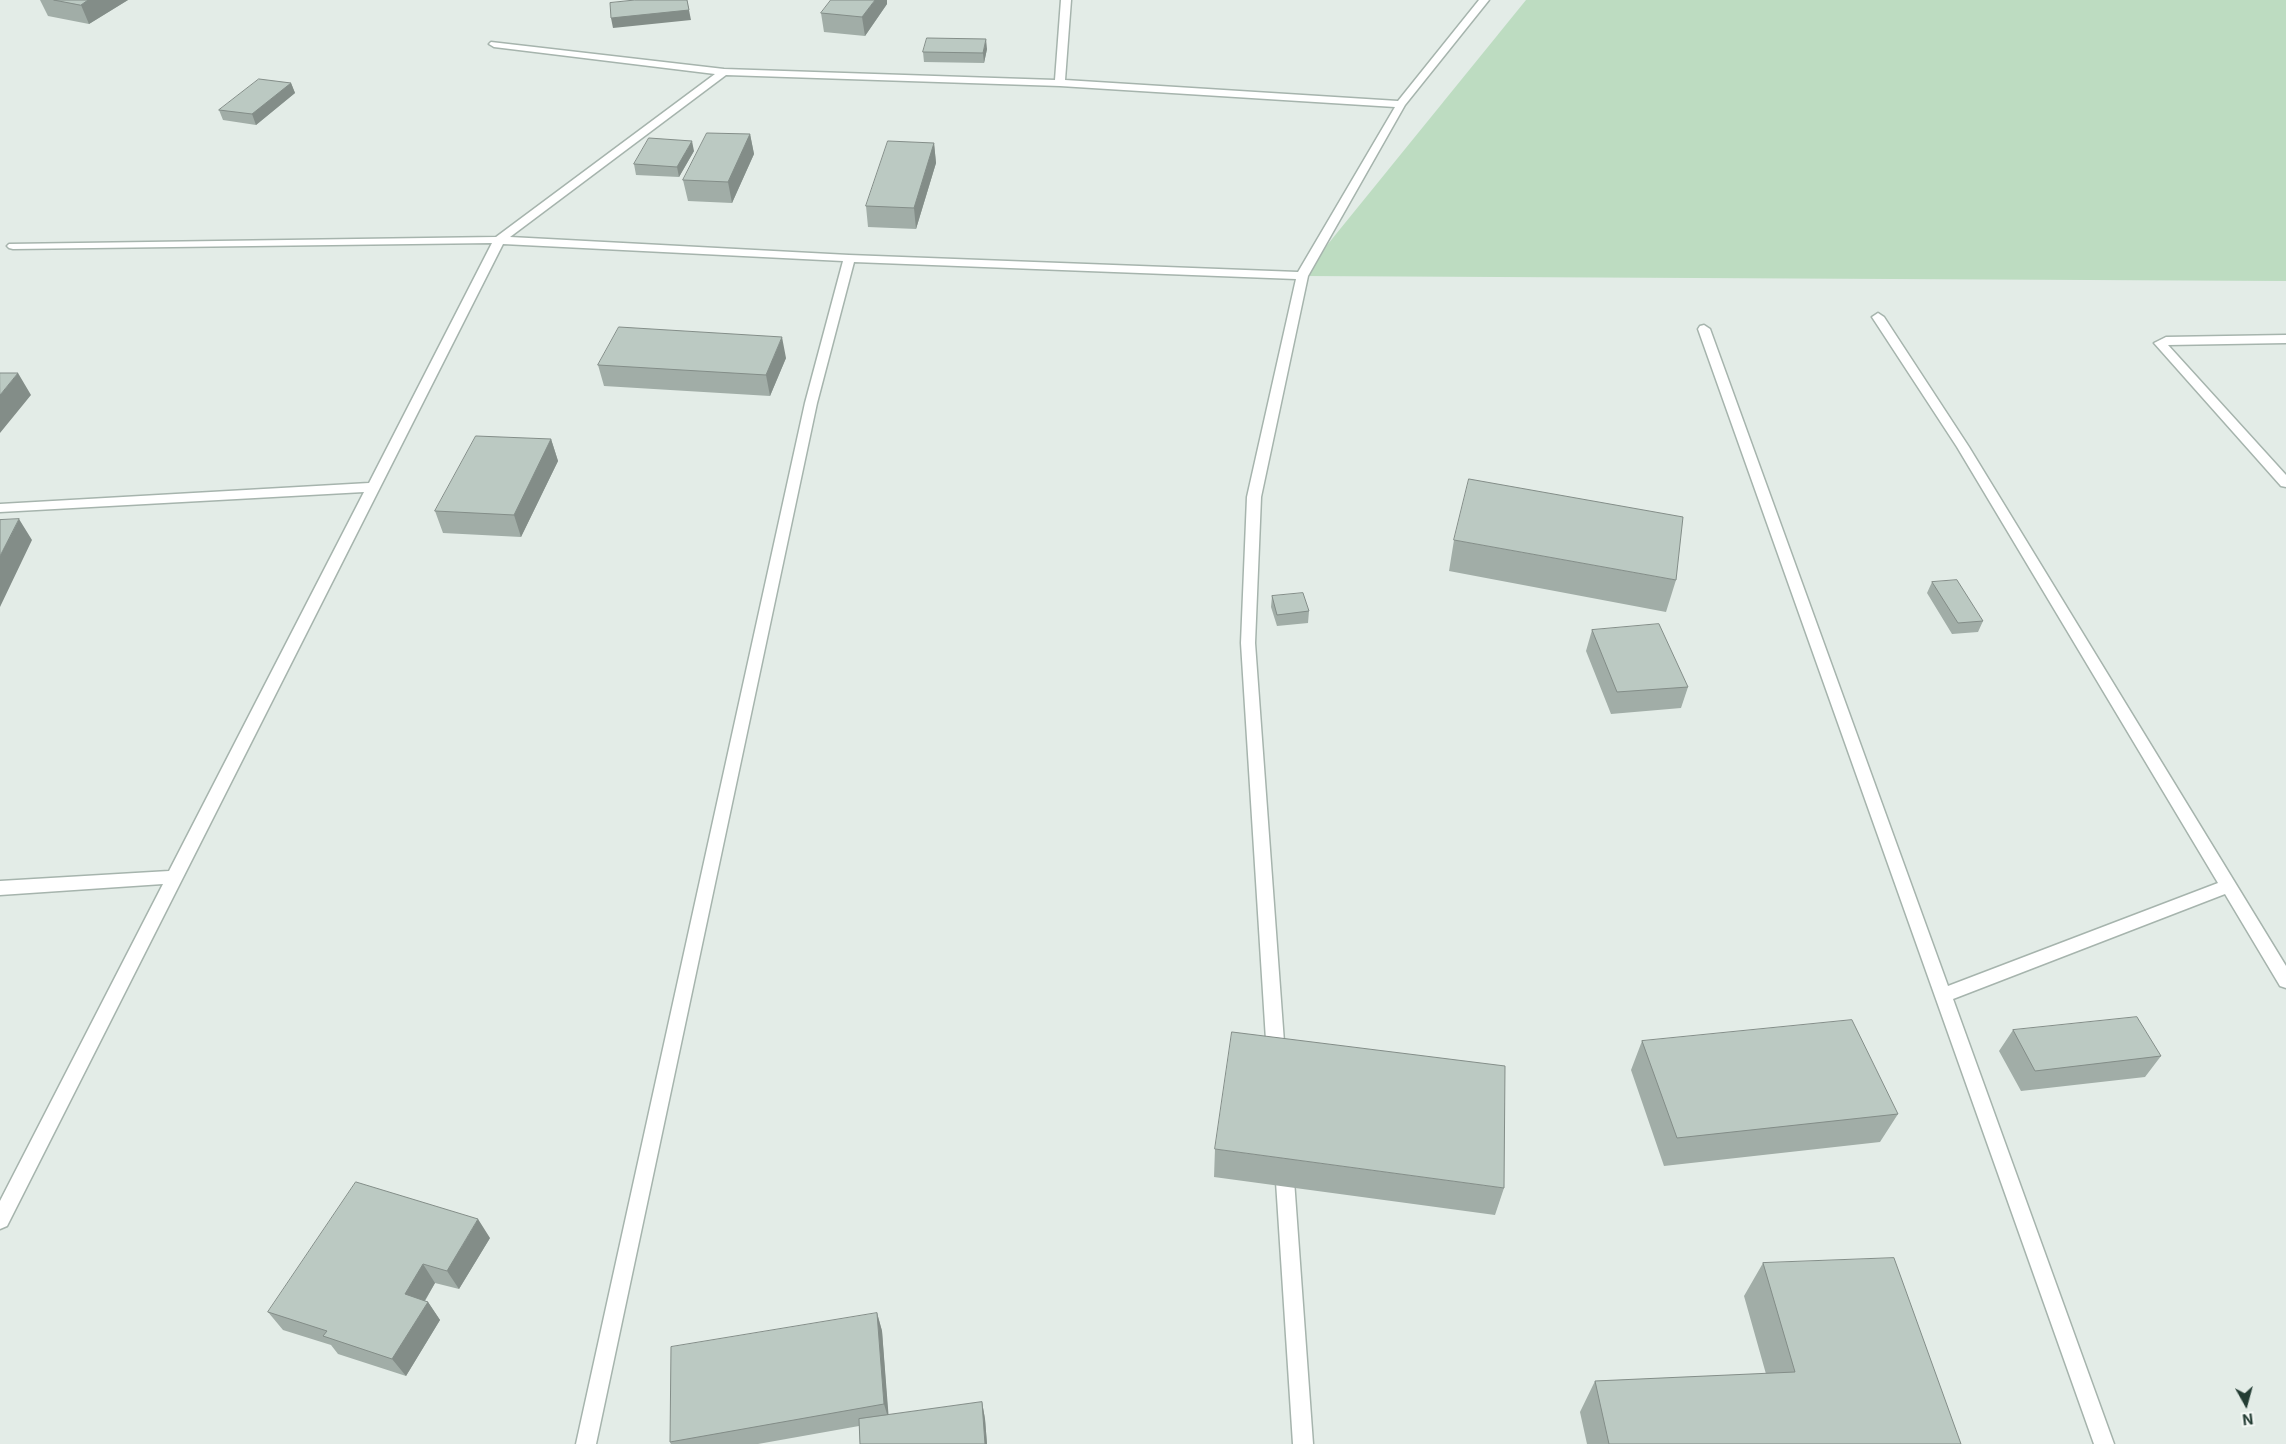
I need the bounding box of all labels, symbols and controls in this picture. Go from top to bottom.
north arrow [2221,1379,2271,1429]
text: N [2242,1410,2254,1428]

